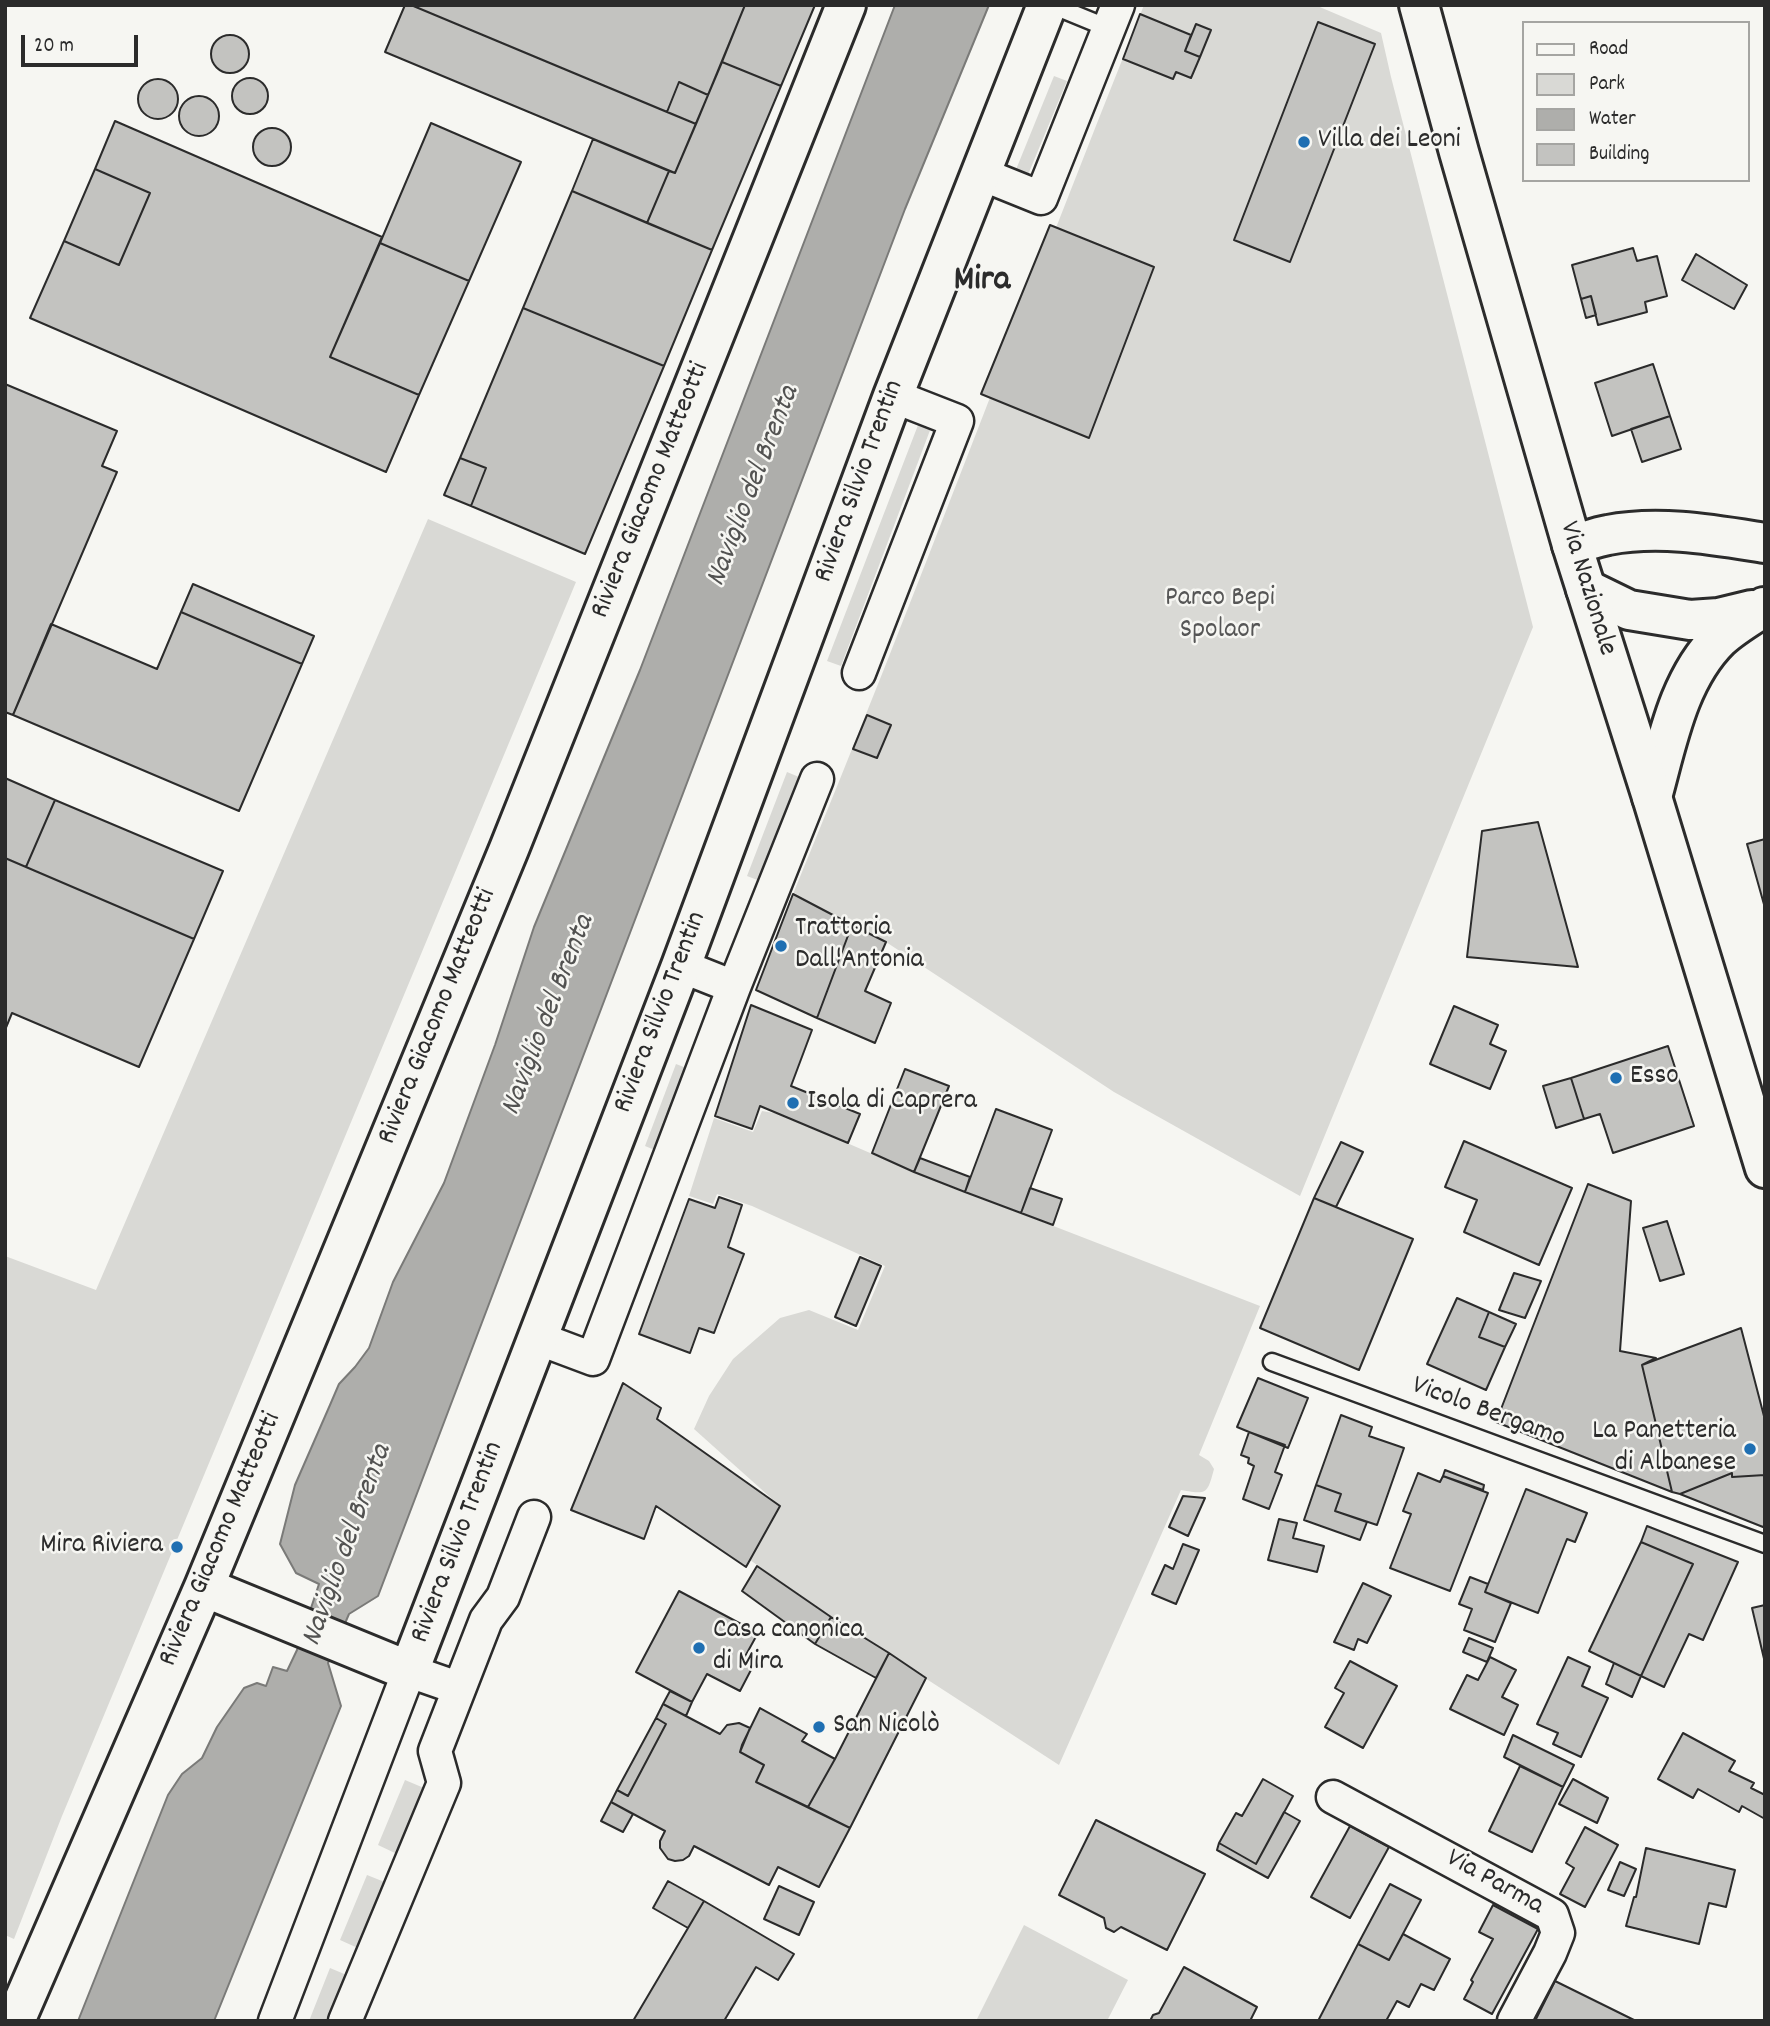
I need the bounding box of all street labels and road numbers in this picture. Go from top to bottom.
street label: Riviera Giacomo Matteotti [585,358,719,624]
street label: Riviera Silvio Trentin [809,376,913,588]
street label: Via Nazionale [1550,518,1622,660]
street label: Riviera Giacomo Matteotti [372,884,506,1150]
street label: Riviera Silvio Trentin [608,908,716,1118]
street label: Vicolo Bergamo [1407,1371,1569,1457]
street label: Riviera Giacomo Matteotti [153,1408,291,1672]
street label: Riviera Silvio Trentin [405,1438,513,1648]
street label: Via Parma [1439,1843,1549,1925]

